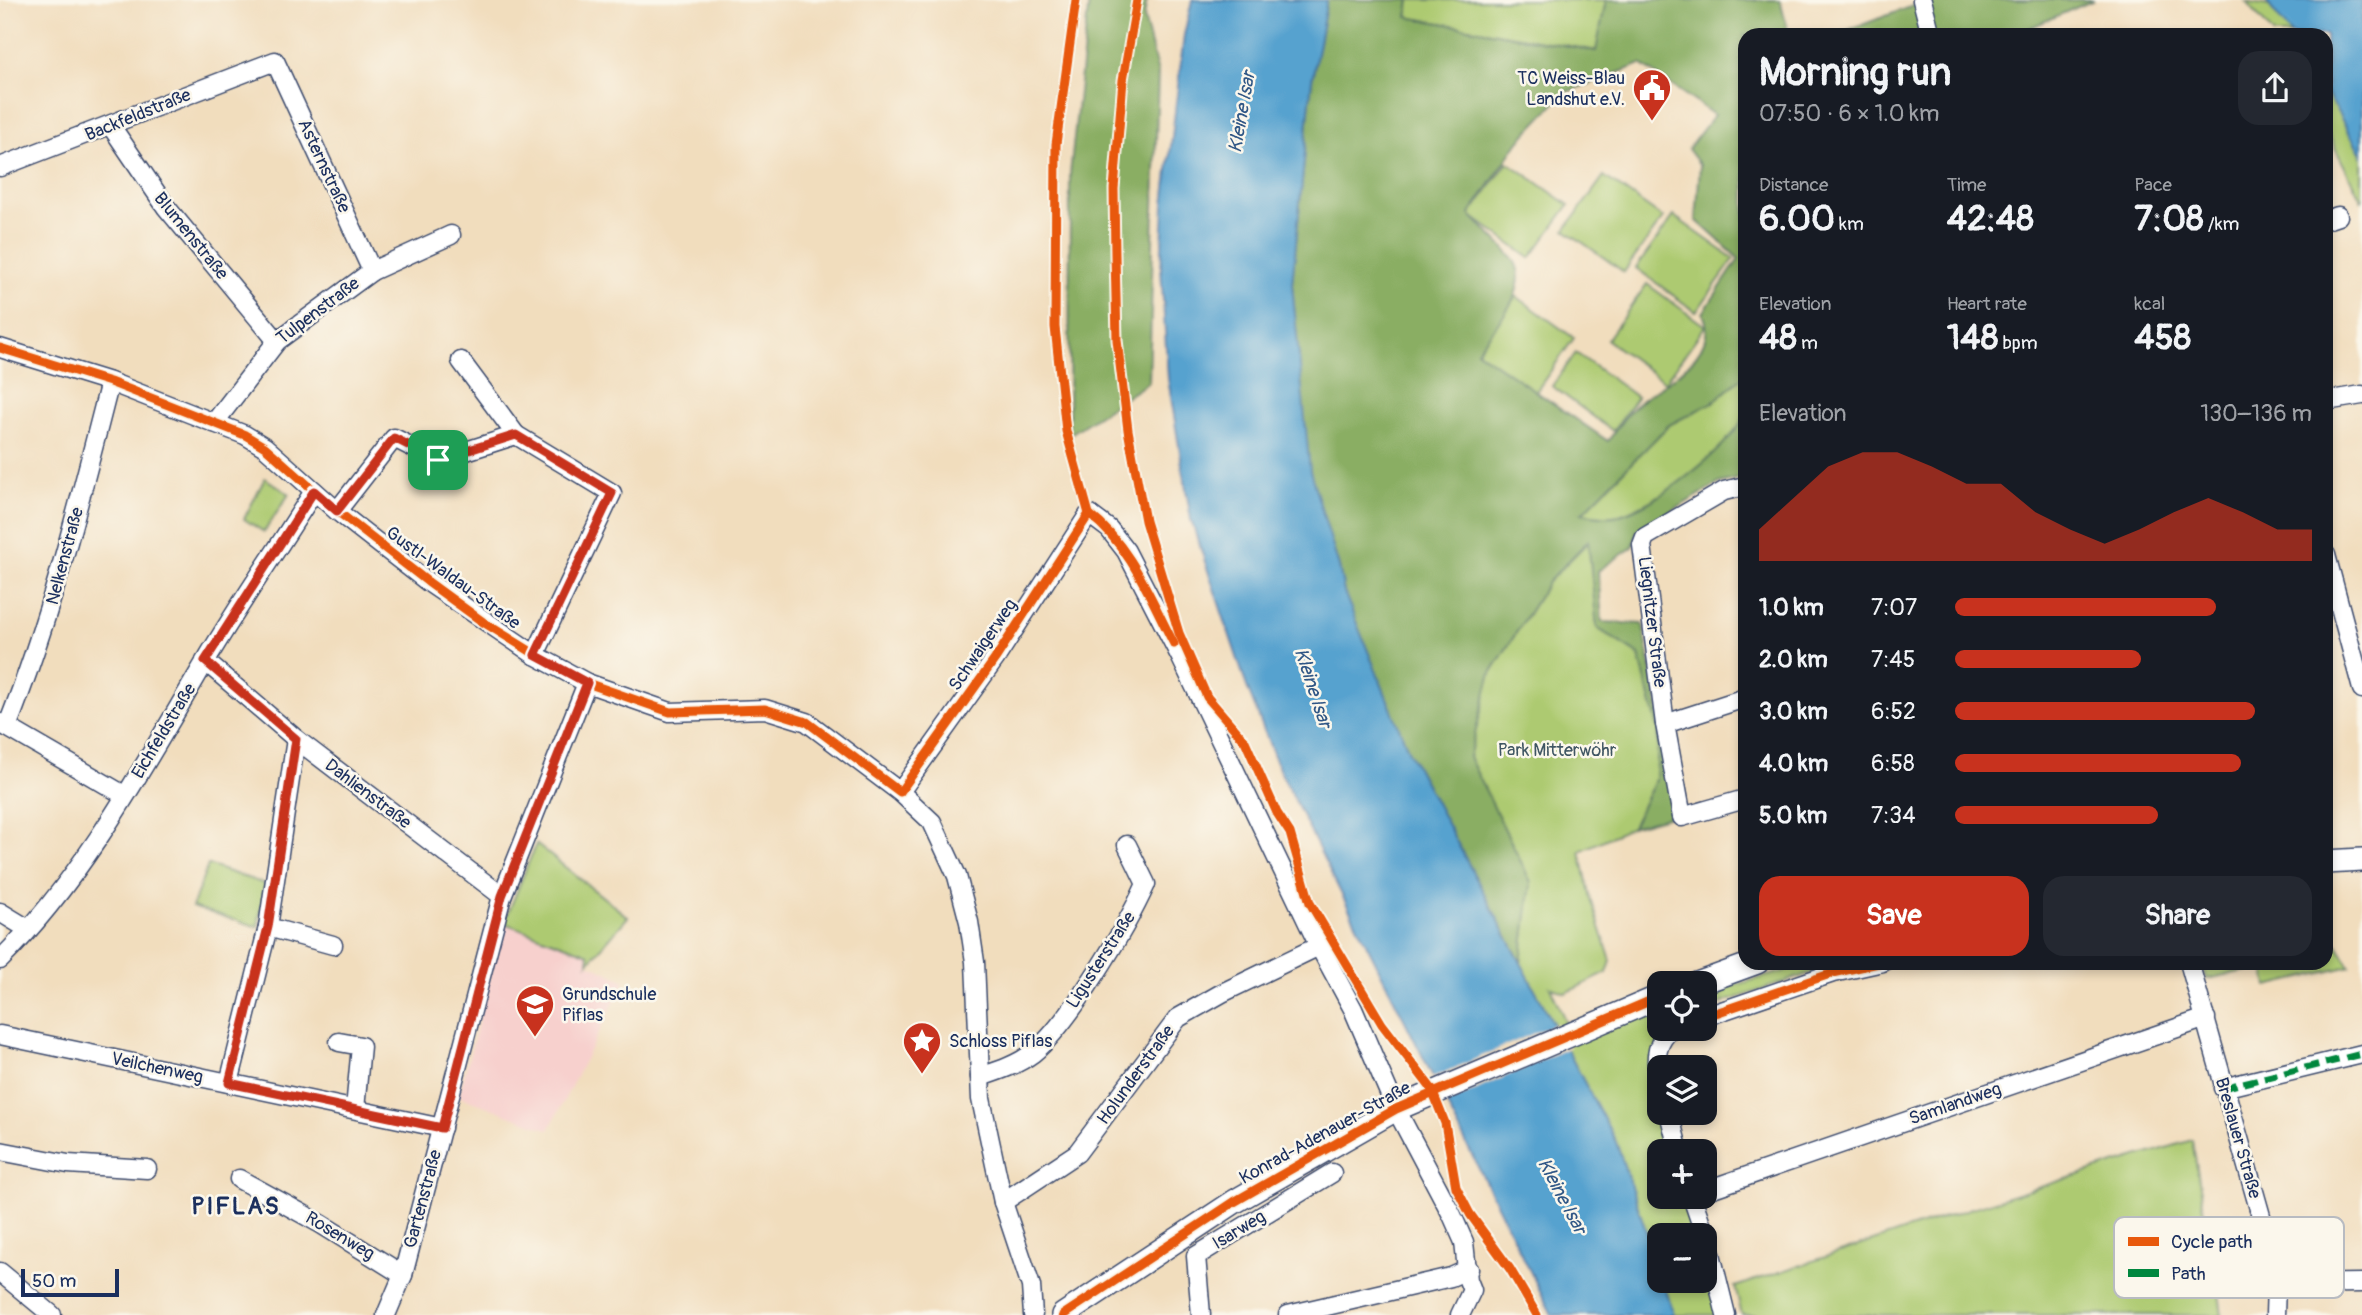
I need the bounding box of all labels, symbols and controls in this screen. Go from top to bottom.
text: Morning run [1759,49,1951,97]
button: share [2238,51,2312,125]
water label: Kleine Isar [1223,67,1261,155]
place label: TC Weiss-Blau Landshut e.V. [1517,67,1625,111]
public building icon: TC Weiss-Blau Landshut e.V. [1631,67,1673,122]
street label: Backfeldstraße [82,83,194,147]
text: 07:50 · 6 × 1.0 km [1759,99,1939,128]
street label: Asternstraße [292,115,356,217]
text: Distance [1759,173,1828,197]
text: Time [1947,173,1986,197]
text: Pace [2134,173,2172,197]
street label: Blumenstraße [149,188,233,285]
text: 6.00 [1759,197,1835,241]
text: 42:48 [1947,197,2034,241]
text: 7:08 [2134,197,2204,241]
text: km [1835,212,1864,236]
text: /km [2204,212,2239,236]
street label: Tulpenstraße [272,272,364,350]
text: Elevation [1759,292,1831,316]
text: Heart rate [1947,292,2027,316]
text: kcal [2134,292,2165,316]
text: 48 [1759,316,1797,360]
text: 148 [1947,316,1998,360]
text: 458 [2134,316,2191,360]
text: m [1797,331,1818,355]
text: bpm [1998,331,2038,355]
text: Elevation [1759,399,1847,428]
text: 130–136 m [2200,399,2312,428]
pin [408,430,468,490]
icon: arrive [419,441,457,479]
street label: Nelkenstraße [41,505,89,607]
street label: Gustl-Waldau-Straße [381,521,525,635]
street label: Liegnitzer Straße [1633,555,1671,689]
text: 1.0 km [1759,593,1824,622]
text: 7:07 [1871,593,1917,622]
street label: Schwaigerweg [944,595,1022,695]
water label: Kleine Isar [1289,645,1338,733]
text: 2.0 km [1759,645,1828,674]
text: 7:45 [1871,645,1915,674]
street label: Eichfeldstraße [127,679,202,783]
text: 3.0 km [1759,697,1828,726]
text: 6:52 [1871,697,1916,726]
park label: Park Mitterwöhr [1498,739,1617,762]
text: 4.0 km [1759,749,1828,778]
text: 6:58 [1871,749,1915,778]
street label: Dahlienstraße [320,754,416,834]
text: 5.0 km [1759,801,1827,830]
text: 7:34 [1871,801,1915,830]
button: Save [1759,876,2029,956]
button: Share [2043,876,2312,956]
street label: Ligusterstraße [1061,907,1141,1013]
map controls [1647,971,1717,1293]
button: locate [1647,971,1717,1041]
school or university icon: Grundschule Piflas [514,983,556,1038]
place label: Grundschule Piflas [562,983,656,1027]
place icon: Schloss Piflas [901,1020,943,1075]
street label: Holunderstraße [1092,1021,1180,1129]
place label: Schloss Piflas [949,1030,1052,1053]
street label: Veilchenweg [109,1047,205,1089]
button: layers [1647,1055,1717,1125]
street label: Breslauer Straße [2210,1075,2266,1201]
street label: Konrad-Adenauer-Straße [1235,1076,1415,1190]
street label: Samlandweg [1906,1077,2004,1131]
button: + [1647,1139,1717,1209]
street label: Gartenstraße [399,1147,447,1251]
water label: Kleine Isar [1532,1154,1593,1240]
district label: PIFLAS [191,1192,281,1221]
street label: Isarweg [1208,1205,1270,1255]
street label: Rosenweg [301,1206,379,1266]
legend [2114,1217,2344,1298]
button: − [1647,1223,1717,1293]
text: Cycle path [2171,1230,2252,1254]
text: Path [2171,1262,2206,1286]
scale bar [21,1266,119,1298]
text: 50 m [32,1269,76,1293]

